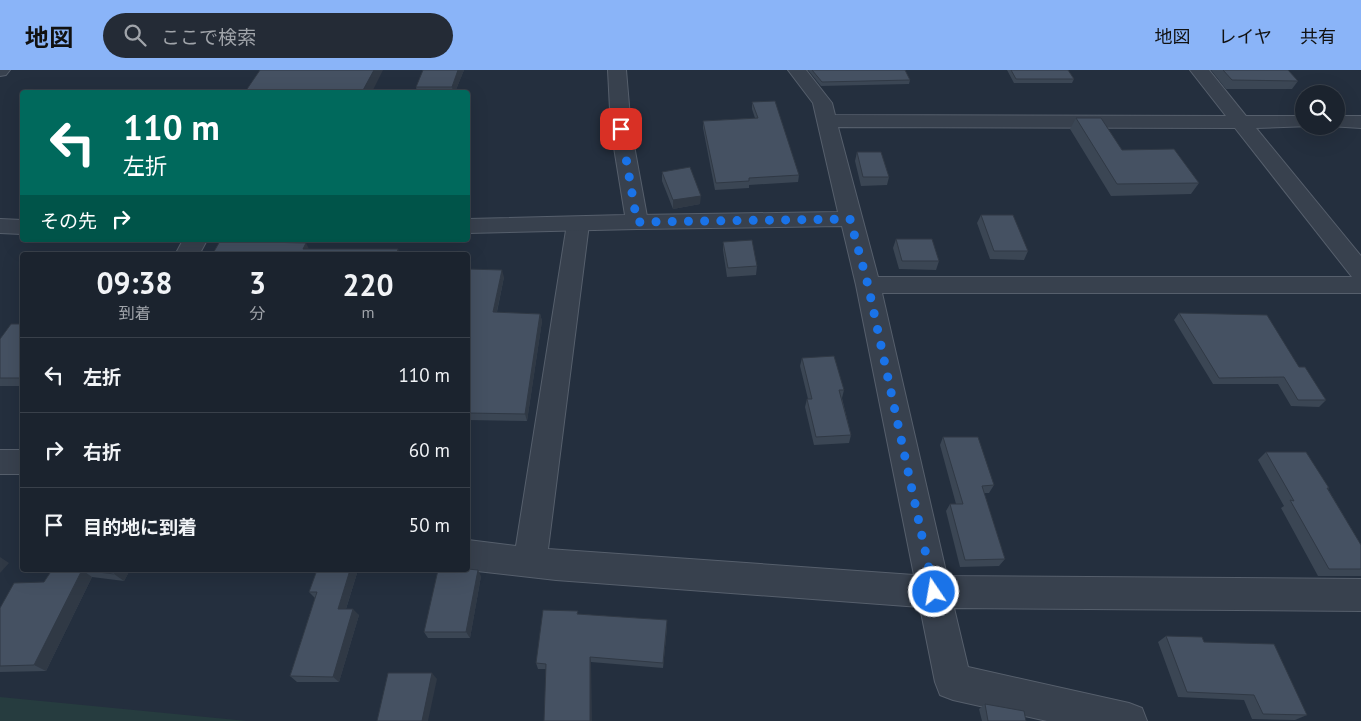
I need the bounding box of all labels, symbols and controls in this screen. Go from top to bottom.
search box [103,13,453,58]
icon: search [121,21,149,49]
text: 地図 [25,22,73,53]
text: ここで検索 [161,25,256,49]
text: 地図 [1155,25,1191,48]
text: レイヤ [1219,25,1272,48]
text: 共有 [1300,25,1336,48]
map controls [1295,85,1345,135]
button: search [1295,85,1345,135]
text: 110 m [123,104,220,150]
pin [600,108,642,150]
icon: left [40,110,105,175]
icon: arrive [607,115,635,143]
text: 左折 [123,152,167,180]
icon: right [107,205,135,233]
text: その先 [40,209,97,233]
text: 09:38 [96,263,173,302]
text: 3 [249,263,266,302]
text: 220 [343,265,394,304]
text: m [362,302,375,322]
text: 到着 [119,303,151,323]
text: 分 [250,303,266,323]
icon: left [40,361,68,389]
text: 110 m [398,363,450,387]
text: 左折 [83,365,121,389]
icon: right [40,436,68,464]
text: 60 m [409,438,450,462]
text: 右折 [83,440,121,464]
icon: arrive [40,511,68,539]
text: 50 m [409,513,450,537]
text: 目的地に到着 [83,515,197,539]
position arrow [907,565,959,617]

